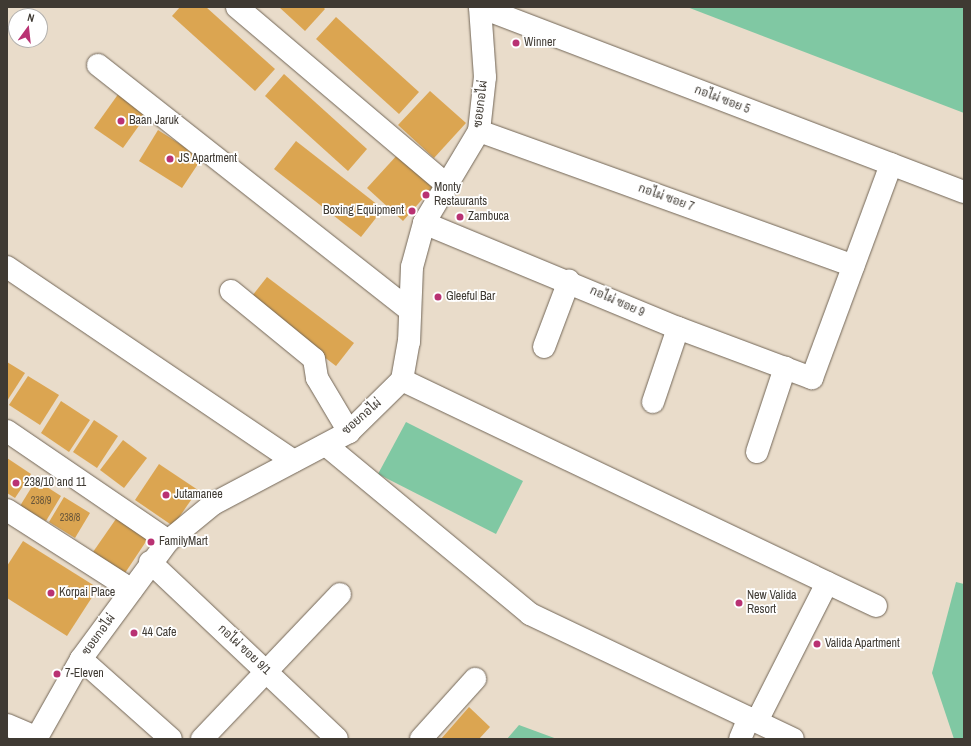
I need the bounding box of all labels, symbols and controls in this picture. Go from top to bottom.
north arrow [8,8,48,48]
text: N [26,10,36,25]
place label: Winner [524,36,556,50]
marker: Winner [511,38,521,48]
street label: ซอยกอไผ่ [471,80,491,128]
street label: กอไผ่ ซอย 5 [692,83,752,117]
place label: Baan Jaruk [129,114,179,128]
marker: Baan Jaruk [116,116,126,126]
place label: JS Apartment [178,152,238,166]
marker: JS Apartment [165,154,175,164]
place label: Monty Restaurants [434,181,487,209]
street label: กอไผ่ ซอย 7 [636,181,696,215]
marker: Monty Restaurants [421,190,431,200]
place label: Boxing Equipment [323,204,404,218]
marker: Boxing Equipment [407,206,417,216]
place label: Zambuca [468,210,509,224]
marker: Zambuca [455,212,465,222]
street label: กอไผ่ ซอย 9 [587,284,647,320]
place label: Gleeful Bar [446,290,495,304]
marker: Gleeful Bar [433,292,443,302]
street label: ซอยกอไผ่ [339,396,385,438]
place label: 238/10 and 11 [24,476,86,490]
marker: 238/10 and 11 [11,478,21,488]
place label: Jutamanee [174,488,223,502]
marker: Jutamanee [161,490,171,500]
house number: 238/9 [31,495,51,507]
house number: 238/8 [60,512,80,524]
place label: FamilyMart [159,535,208,549]
marker: FamilyMart [146,537,156,547]
place label: Korpai Place [59,586,115,600]
marker: Korpai Place [46,588,56,598]
place label: New Valida Resort [747,589,797,617]
marker: New Valida Resort [734,598,744,608]
street label: ซอยกอไผ่ [79,612,119,658]
street label: กอไผ่ ซอย 9/1 [215,622,273,678]
place label: 44 Cafe [142,626,176,640]
marker: 44 Cafe [129,628,139,638]
place label: Valida Apartment [825,637,900,651]
marker: Valida Apartment [812,639,822,649]
place label: 7-Eleven [65,667,104,681]
marker: 7-Eleven [52,669,62,679]

